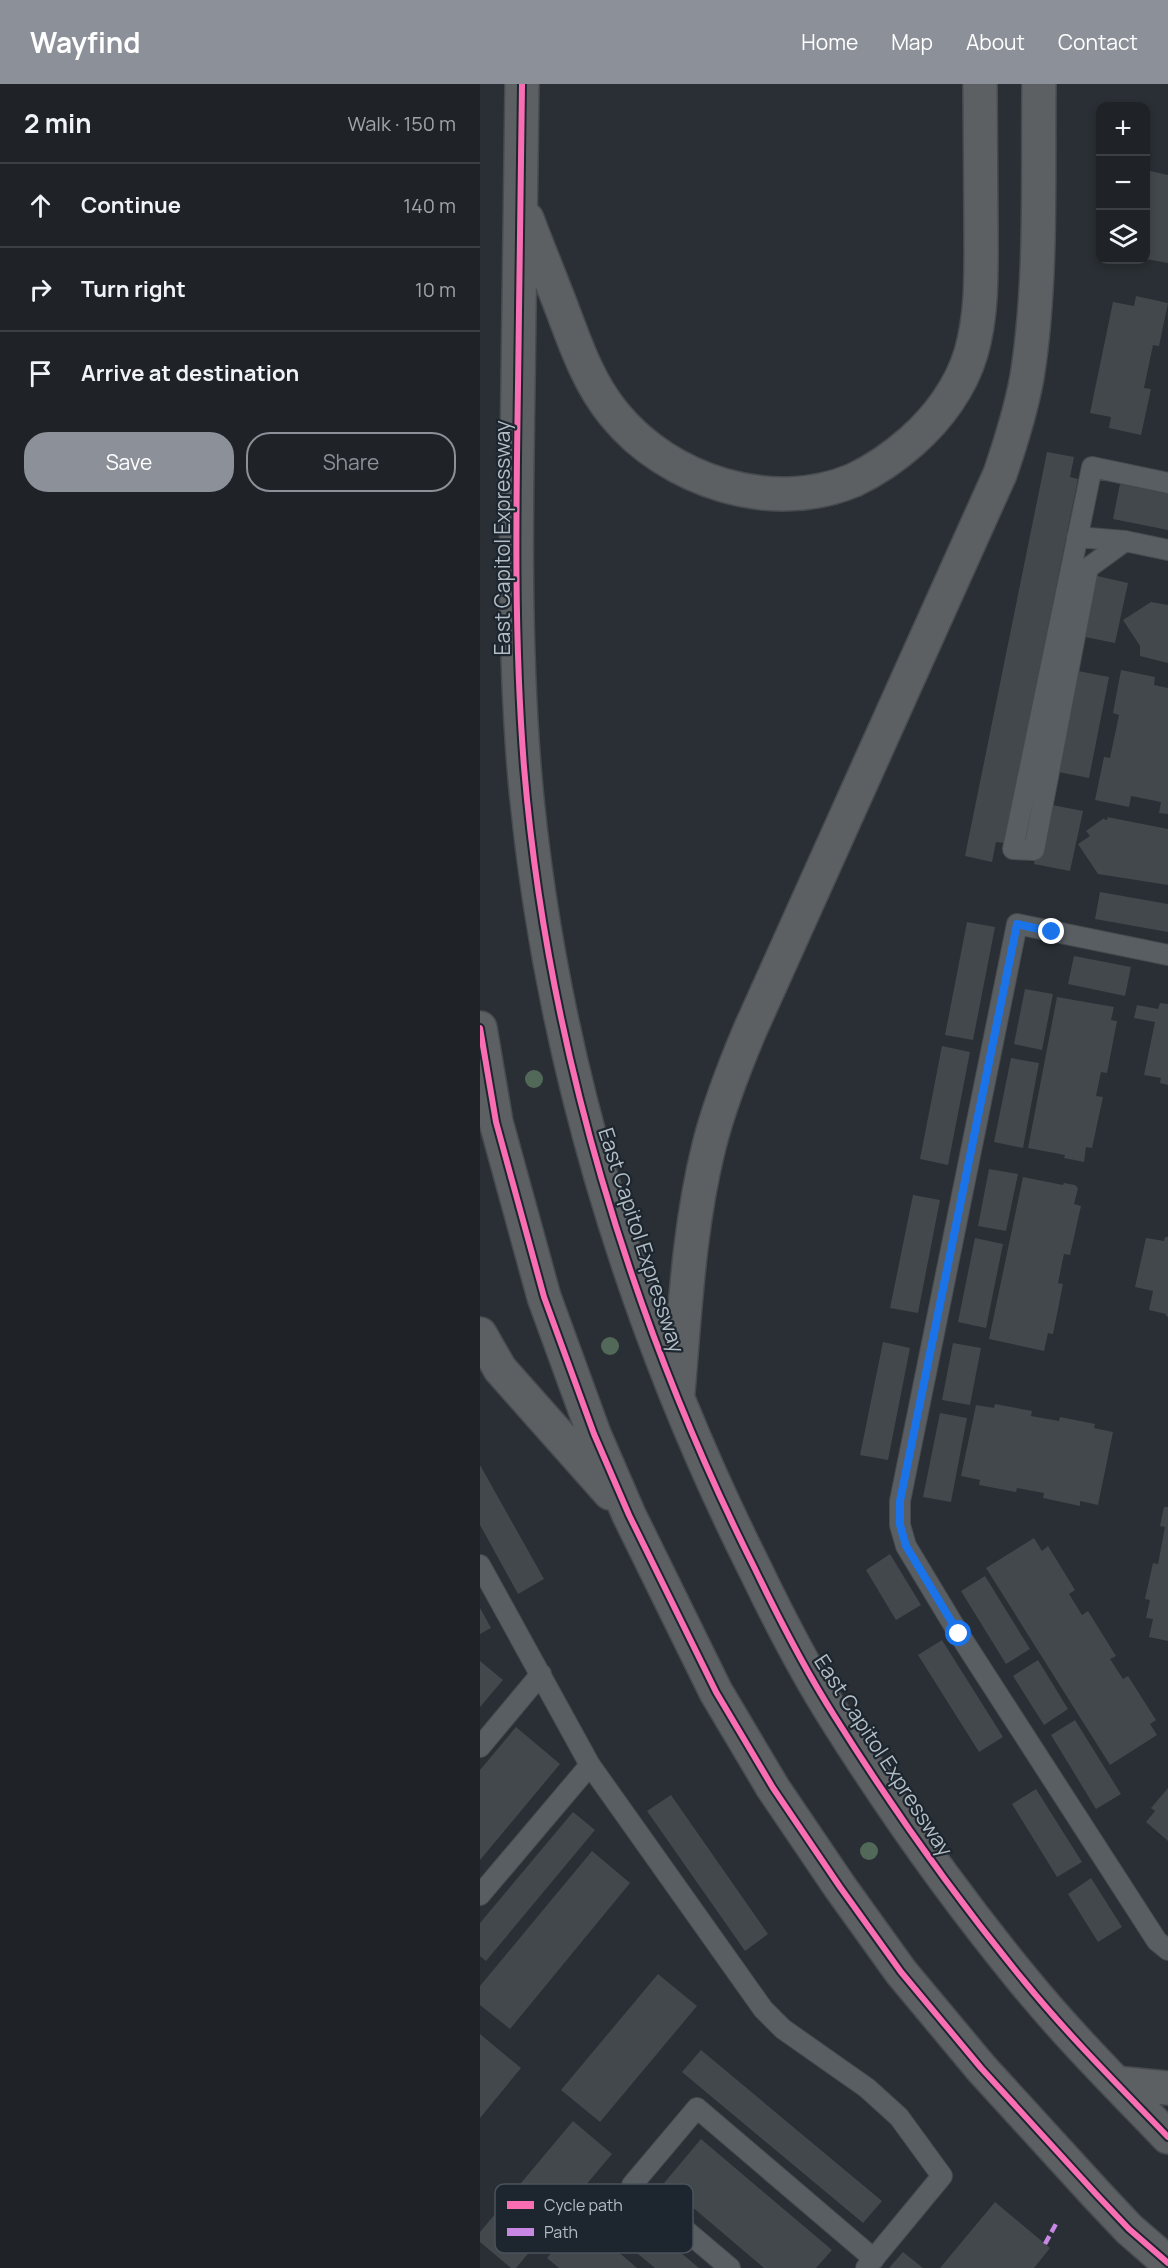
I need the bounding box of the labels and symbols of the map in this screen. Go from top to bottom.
street label: East Capitol Expressway [488,420,516,656]
route end [1038,918,1064,944]
street label: East Capitol Expressway [592,1124,692,1356]
route start [945,1620,971,1646]
street label: East Capitol Expressway [808,1649,960,1861]
legend [495,2184,693,2253]
text: Cycle path [544,2194,623,2216]
text: Path [544,2221,578,2243]

